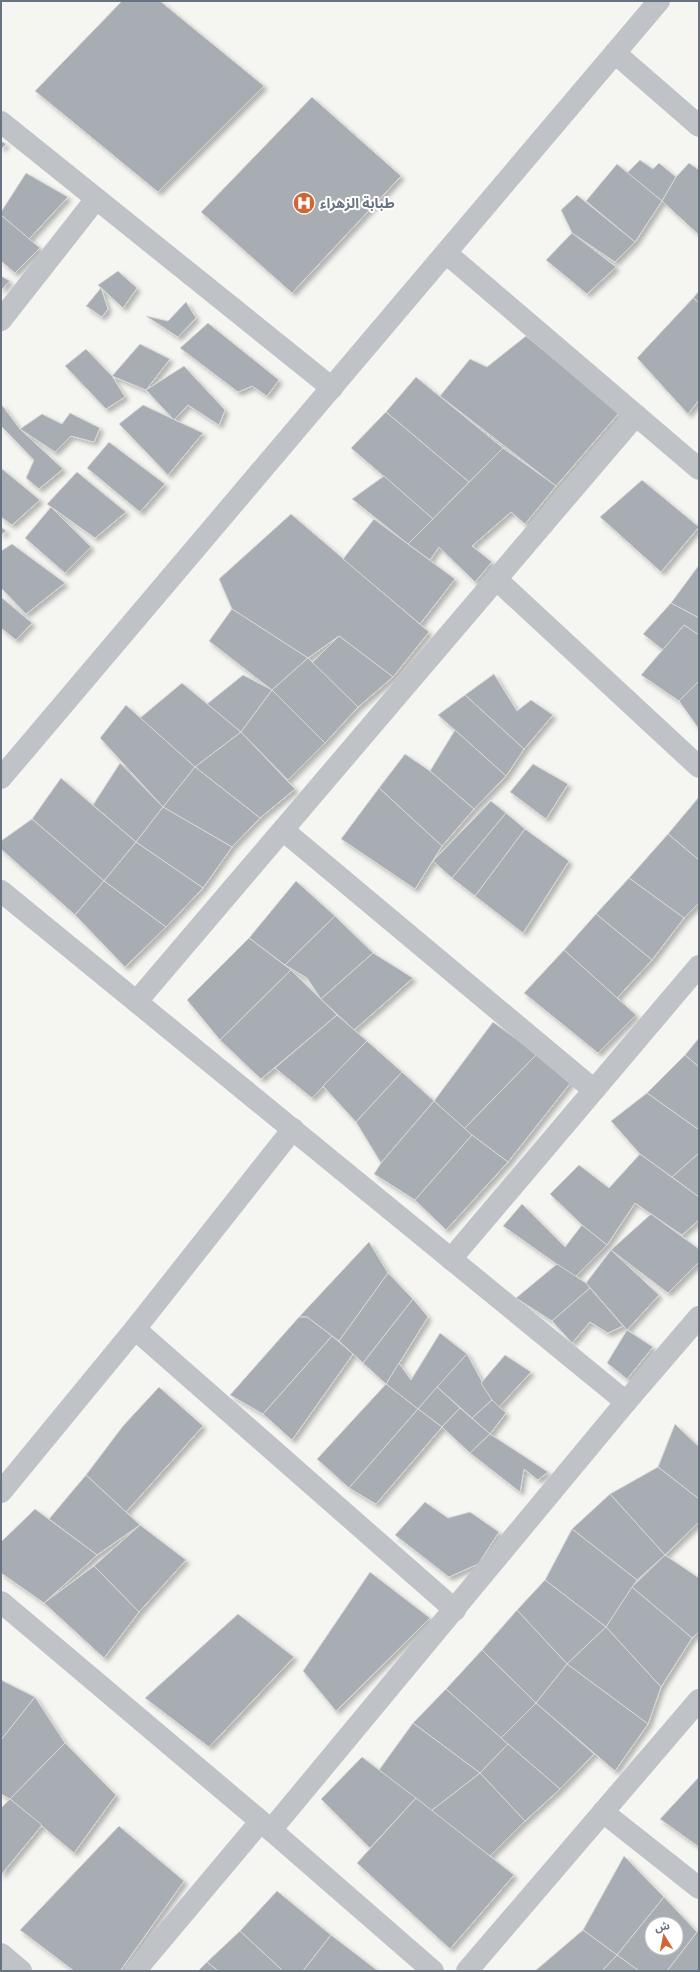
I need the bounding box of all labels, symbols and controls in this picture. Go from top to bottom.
hospital icon: طبابة الزهراء [291,190,317,216]
place label: طبابة الزهراء [320,194,395,212]
north arrow [644,1916,684,1956]
text: ش [654,1918,671,1934]

